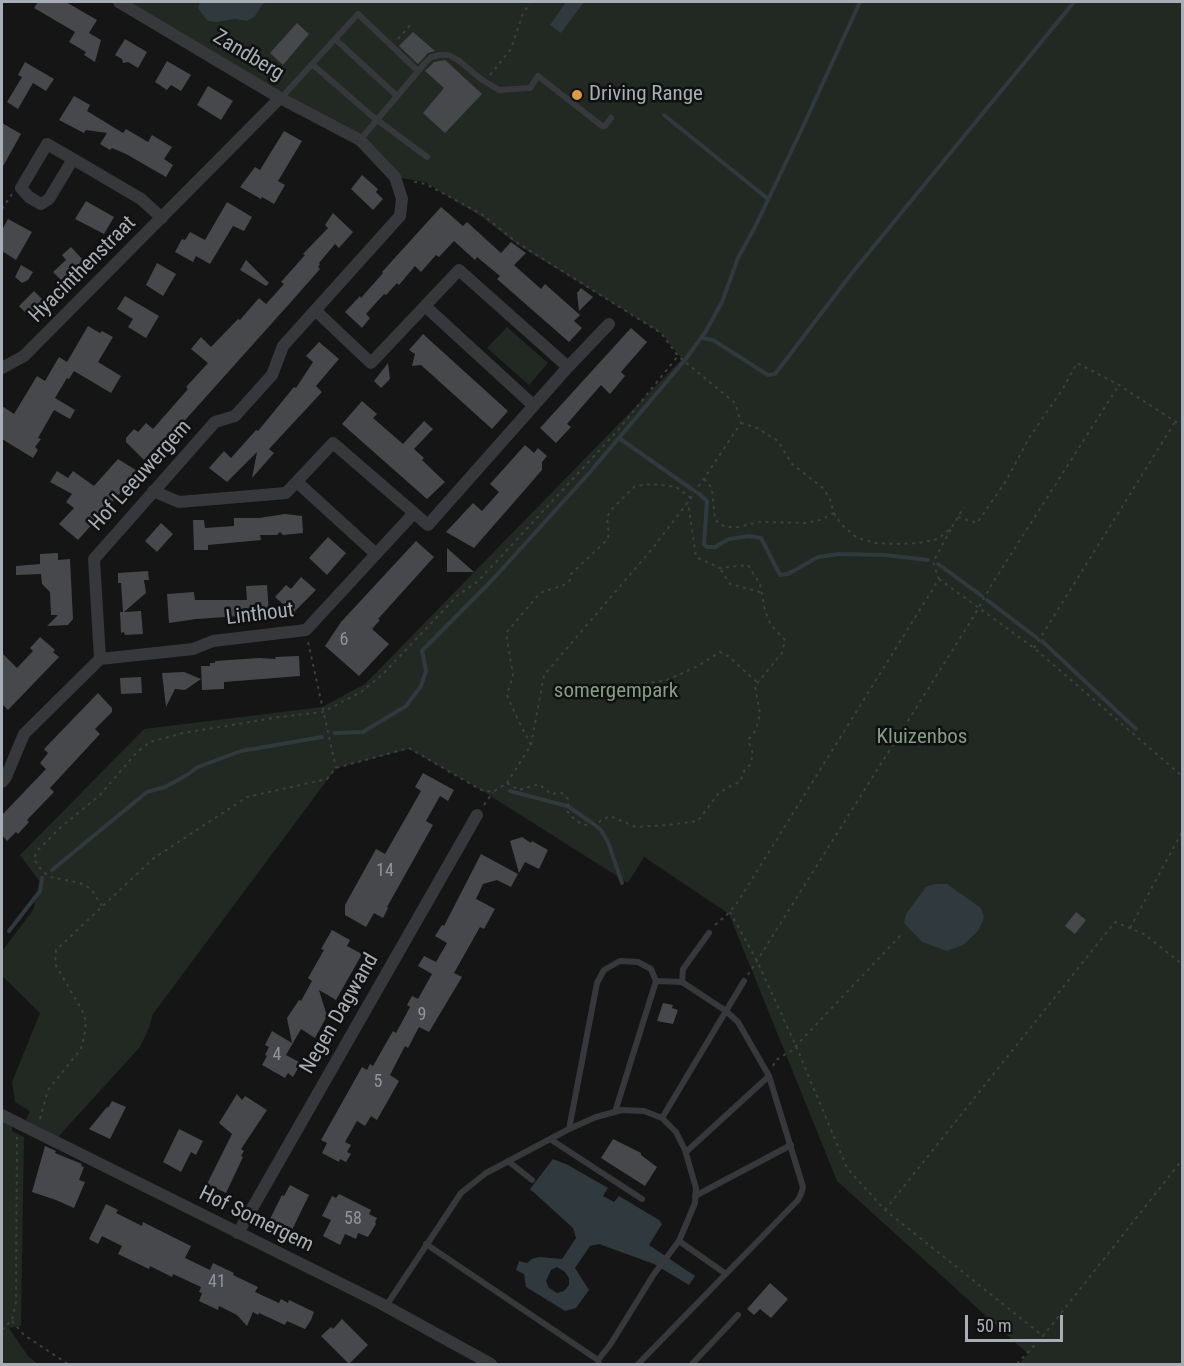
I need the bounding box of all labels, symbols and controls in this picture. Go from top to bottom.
street label: Zandberg [208,25,288,87]
place label: Driving Range [589,82,703,108]
marker: Driving Range [570,88,584,102]
street label: Hyacinthenstraat [24,211,142,329]
street label: Hof Leeuwergem [85,415,197,537]
street label: Linthout [225,598,295,632]
house number: 6 [340,629,348,651]
park label: somergempark [554,679,678,705]
park label: Kluizenbos [877,725,967,751]
house number: 14 [376,860,394,882]
street label: Negen Dagwand [295,949,385,1079]
house number: 9 [418,1004,426,1026]
house number: 4 [273,1044,281,1066]
house number: 5 [374,1071,382,1093]
street label: Hof Somergem [195,1181,317,1259]
house number: 58 [344,1208,362,1230]
house number: 41 [208,1271,226,1293]
scale bar [968,1303,1066,1341]
text: 50 m [976,1315,1011,1336]

